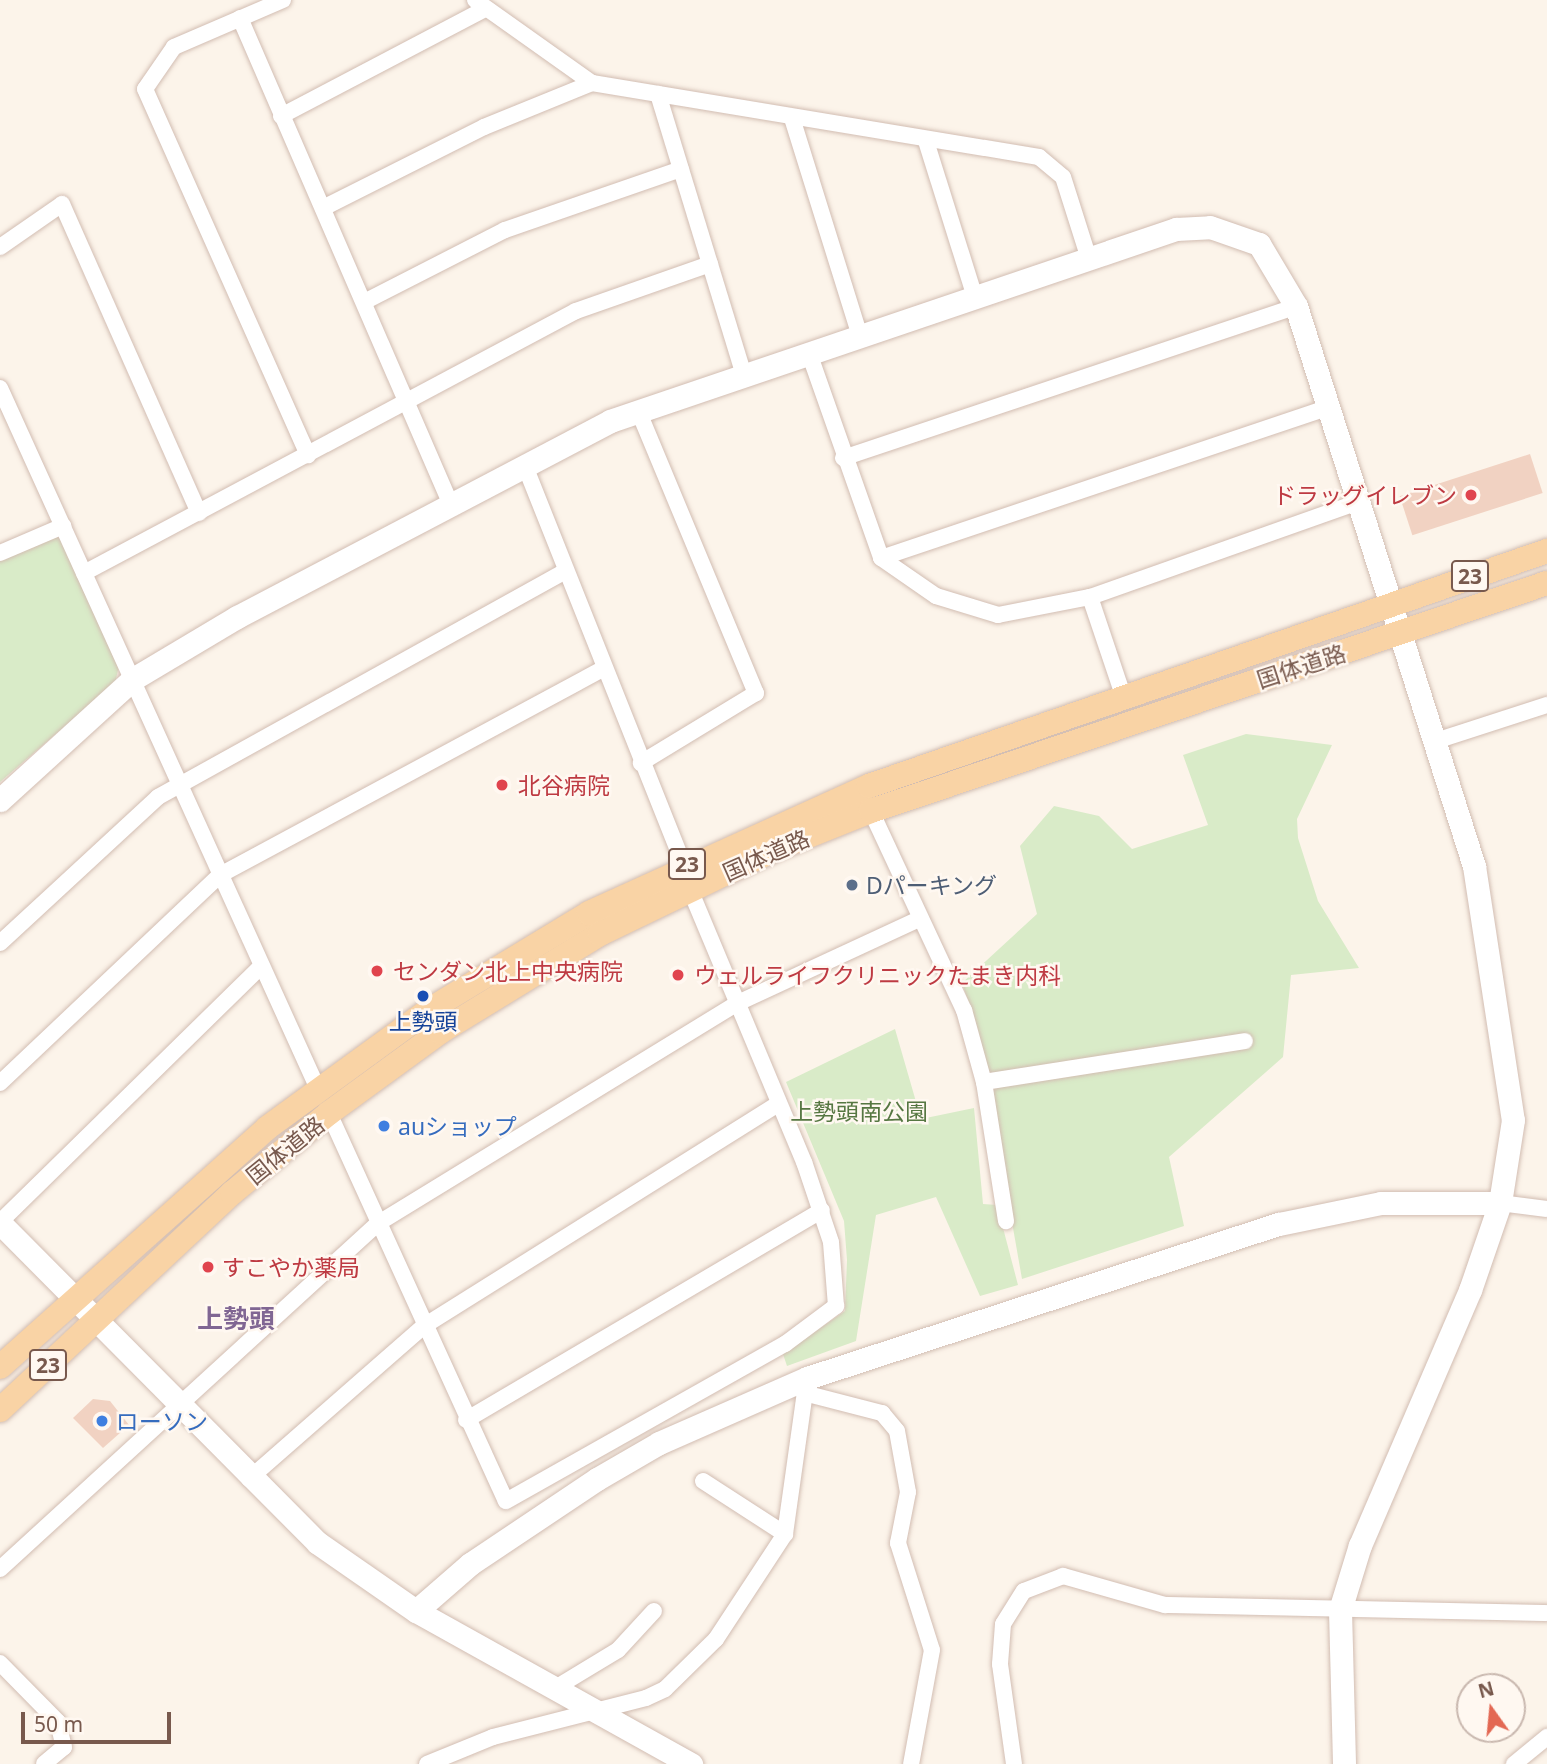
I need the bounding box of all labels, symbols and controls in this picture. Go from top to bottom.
place label: ドラッグイレブン [1273,481,1457,509]
marker: ドラッグイレブン [1463,487,1479,503]
road number: 23 [1451,558,1489,594]
street label: 国体道路 [1253,639,1349,693]
place label: 北谷病院 [518,771,610,799]
marker: 北谷病院 [492,775,512,795]
street label: 国体道路 [718,824,814,886]
road number: 23 [668,846,706,882]
place label: Dパーキング [866,871,998,899]
marker: Dパーキング [844,877,860,893]
place label: センダン北上中央病院 [393,957,623,985]
marker: センダン北上中央病院 [367,961,387,981]
place label: ウェルライフクリニックたまき内科 [694,961,1062,989]
marker: ウェルライフクリニックたまき内科 [668,965,688,985]
marker: 上勢頭 [415,988,431,1004]
place label: 上勢頭 [389,1007,457,1035]
park label: 上勢頭南公園 [790,1097,928,1125]
street label: 国体道路 [241,1110,329,1190]
place label: auショップ [398,1112,517,1140]
marker: auショップ [376,1118,392,1134]
place label: すこやか薬局 [222,1253,360,1281]
marker: すこやか薬局 [200,1259,216,1275]
district label: 上勢頭 [197,1303,275,1335]
road number: 23 [29,1348,67,1382]
place label: ローソン [116,1407,208,1435]
marker: ローソン [94,1413,110,1429]
north arrow [1456,1673,1526,1743]
text: N [1475,1675,1497,1704]
scale bar [24,1698,175,1742]
text: 50 m [34,1710,83,1738]

